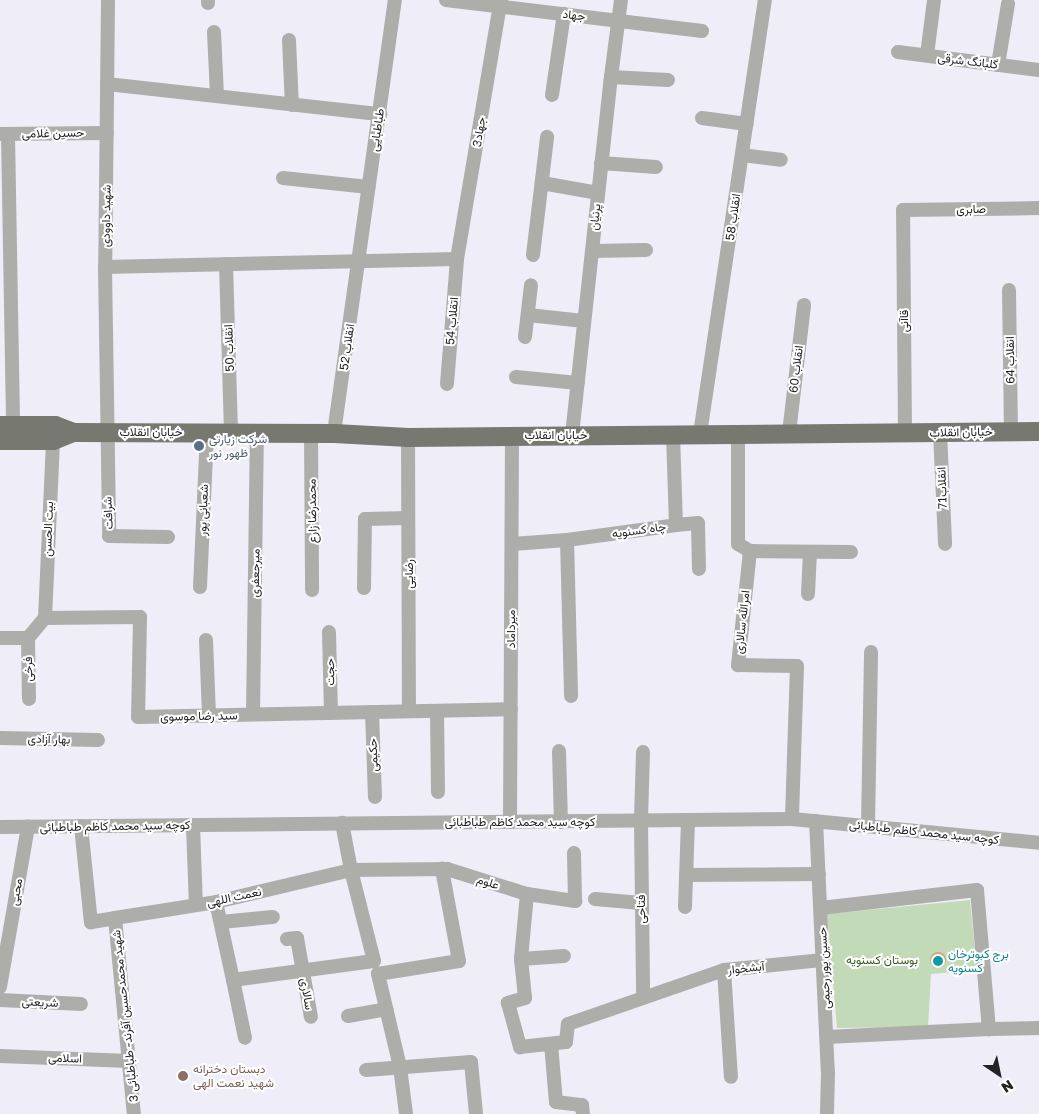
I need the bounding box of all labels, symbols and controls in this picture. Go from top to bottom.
street label: جهاد [562,6,586,24]
street label: گلبانگ شرقی [937,50,999,72]
street label: طباطبایی [367,108,387,152]
street label: جهاد3 [470,116,488,148]
street label: حسین غلامی [22,125,84,141]
street label: شهید داوودی [98,185,114,247]
street label: انقلاب 58 [723,193,743,241]
street label: صابری [956,202,986,216]
street label: پرنیان [586,203,604,231]
street label: اتقلاب 54 [443,297,461,345]
street label: قاآنی [897,310,911,332]
street label: انقلاب 52 [337,323,357,371]
street label: انقلاب 50 [221,324,237,372]
street label: انقلاب 64 [1002,336,1018,384]
street label: انقلاب 60 [786,344,806,394]
street label: خیابان انقلاب [929,424,993,440]
street label: خیابان انقلاب [119,425,183,439]
street label: خیابان انقلاب [524,428,588,442]
place label: شرکت زیارتی ظهور نور [209,432,267,460]
marker: شرکت زیارتی ظهور نور [193,440,205,452]
street label: انقلاب71 [934,467,950,509]
street label: محمدرضا زارع [304,478,320,544]
street label: شعبانی پور [195,484,211,536]
street label: شرافت [100,496,116,530]
street label: بیت الحسن [40,501,56,557]
street label: چاه کسنویه [611,519,667,541]
street label: میرجعفری [247,548,263,598]
street label: رضایی [402,559,416,589]
street label: امرالله سالاری [731,589,753,655]
street label: میرداماد [504,610,518,648]
street label: فرخی [21,656,35,682]
street label: حجت [323,658,337,686]
street label: سید رضا موسوی [160,708,238,724]
street label: بهار آزادی [27,731,71,747]
street label: حکیمی [365,738,381,772]
street label: کوچه سید محمد کاظم طباطبائی [445,815,595,829]
street label: کوچه سید محمد کاظم طباطبائی [40,817,190,835]
street label: کوچه سید محمد کاظم طباطبائی [848,817,1000,847]
street label: علوم [475,872,501,892]
street label: محبی [7,877,25,907]
street label: نعمت اللهی [205,884,263,910]
street label: فتاحی [634,894,648,924]
street label: حسین پور رحیمی [815,927,833,1009]
street label: شهید محمدحسین آفرند- طباطبائی 3 [109,929,141,1103]
place label: برج کبوترخان کسنویه [948,947,1009,975]
park label: بوستان کسنویه [846,953,918,967]
marker: برج کبوترخان کسنویه [932,955,944,967]
street label: آبشخوار [727,959,765,977]
street label: سالاری [297,977,317,1011]
street label: شریعتی [21,994,59,1010]
north arrow [974,1049,1024,1099]
street label: اسلامی [48,1050,82,1066]
place label: دبستان دخترانه شهید نعمت الهی [193,1062,274,1090]
marker: دبستان دخترانه شهید نعمت الهی [177,1070,189,1082]
text: N [999,1077,1017,1097]

